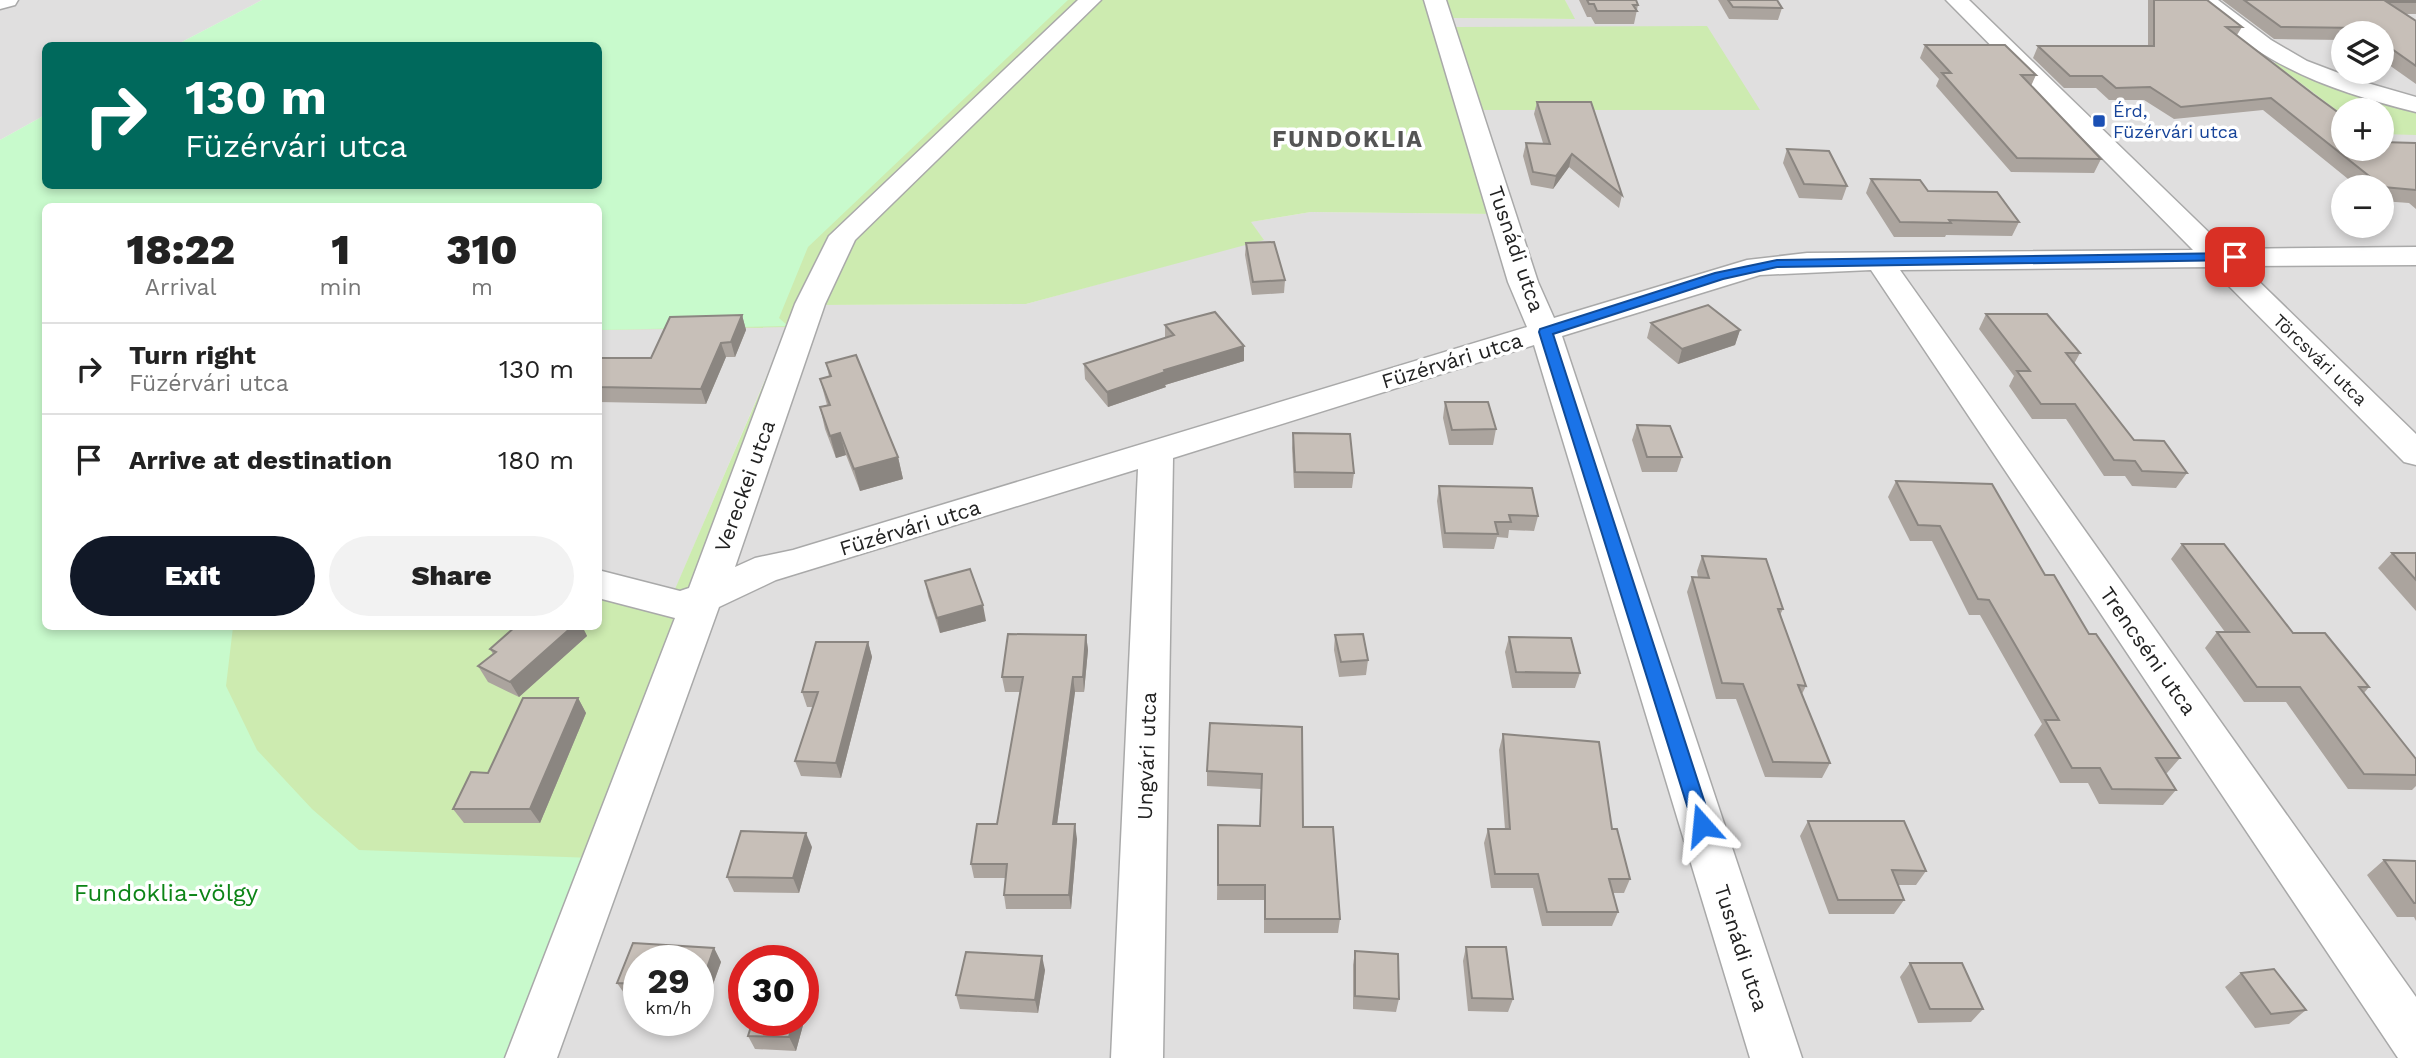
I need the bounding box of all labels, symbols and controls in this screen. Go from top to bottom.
map controls [2331,21,2394,238]
button: layers [2331,21,2394,84]
text: 130 m [185,68,327,126]
icon: right [70,70,161,161]
button: + [2331,98,2394,161]
place label: Érd, Füzérvári utca [2113,100,2238,142]
marker: Érd, Füzérvári utca [2091,113,2107,129]
district label: FUNDOKLIA [1272,126,1424,153]
text: Füzérvári utca [185,127,407,165]
button: − [2331,175,2394,238]
street label: Tusnádi utca [1483,183,1550,315]
text: 18:22 [127,225,235,274]
text: 1 [331,225,350,274]
text: 310 [446,225,517,274]
pin [2205,227,2265,287]
icon: arrive [2216,238,2254,276]
text: Arrival [145,274,217,301]
text: min [320,274,362,301]
text: m [471,274,493,301]
street label: Törcsvári utca [2269,310,2372,410]
street label: Füzérvári utca [1378,327,1525,394]
text: Turn right [129,340,256,370]
icon: right [70,350,108,388]
text: 130 m [499,354,574,384]
text: Füzérvári utca [129,370,289,397]
street label: Vereckei utca [709,416,780,555]
icon: arrive [70,441,108,479]
text: Arrive at destination [129,445,392,475]
text: 180 m [498,445,574,475]
street label: Füzérvári utca [836,494,983,561]
button: Exit [70,536,315,616]
button: Share [329,536,574,616]
street label: Trencséni utca [2095,582,2202,720]
street label: Ungvári utca [1132,691,1161,820]
position arrow [1665,788,1739,862]
park label: Fundoklia-völgy [74,879,259,907]
street label: Tusnádi utca [1709,881,1774,1014]
speed limit sign: 30 [728,945,819,1036]
text: 29 [647,960,690,1002]
text: km/h [645,997,692,1018]

